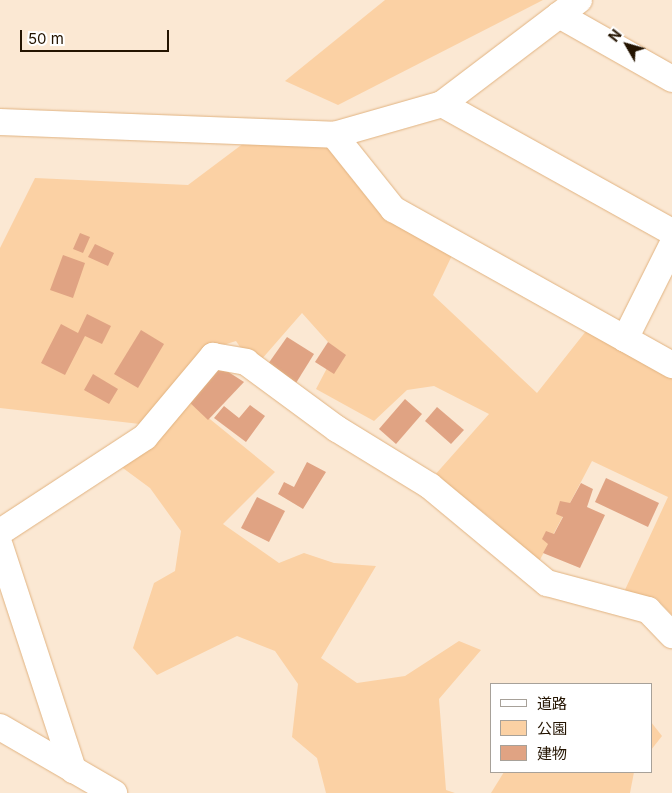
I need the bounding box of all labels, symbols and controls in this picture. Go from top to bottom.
scale bar [22,20,171,52]
north arrow [602,20,652,70]
text: N [605,26,625,45]
text: 50 m [28,29,64,48]
legend [490,683,652,773]
text: 道路 [537,694,567,713]
text: 公園 [537,719,567,738]
text: 建物 [537,744,567,763]

